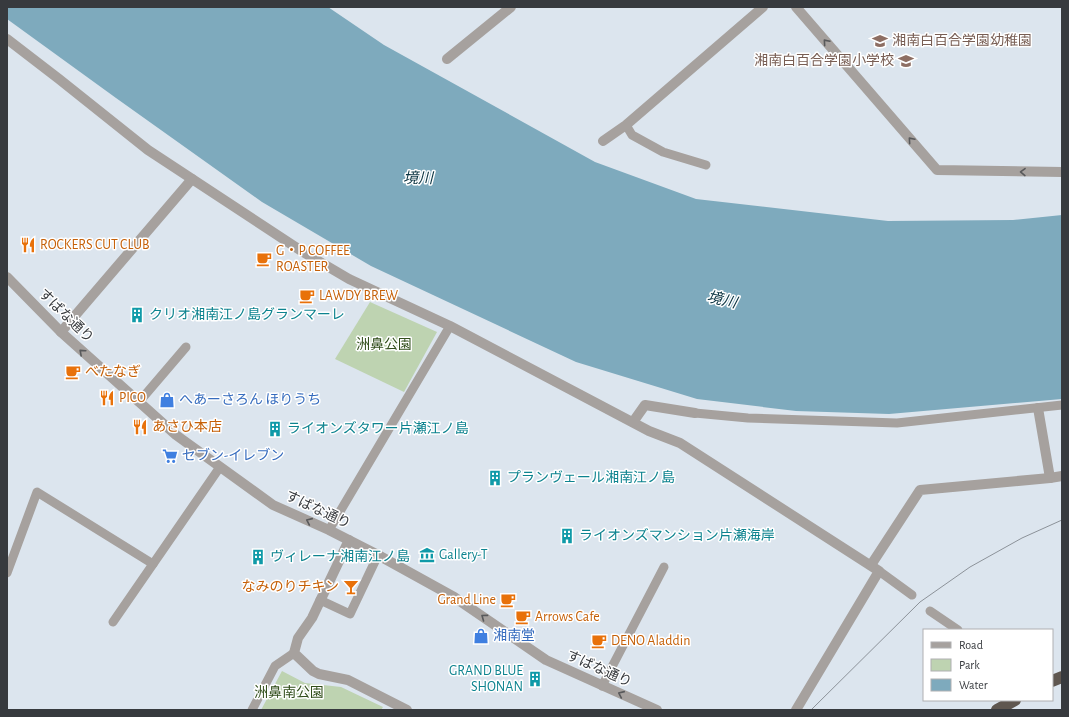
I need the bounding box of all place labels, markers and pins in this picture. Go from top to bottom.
school or university icon: 湘南白百合学園幼稚園 [871,32,889,50]
place label: 湘南白百合学園幼稚園 [892,33,1032,48]
school or university icon: 湘南白百合学園小学校 [897,52,915,70]
place label: 湘南白百合学園小学校 [754,53,894,68]
restaurant icon: ROCKERS CUT CLUB [19,236,37,254]
place label: ROCKERS CUT CLUB [40,238,150,252]
place label: G・P COFFEE ROASTER [276,244,350,274]
cafe icon: G・P COFFEE ROASTER [255,250,273,268]
cafe icon: LAWDY BREW [298,287,316,305]
place label: LAWDY BREW [319,289,398,303]
building icon: クリオ湘南江ノ島グランマーレ [128,306,146,324]
place label: クリオ湘南江ノ島グランマーレ [149,307,345,322]
cafe icon: べたなぎ [64,363,82,381]
place label: べたなぎ [85,364,141,379]
restaurant icon: PICO [98,389,116,407]
place label: PICO [119,391,146,405]
shop icon: へあーさろん ほりうち [158,391,176,409]
place label: へあーさろん ほりうち [179,392,321,407]
restaurant icon: あさひ本店 [131,418,149,436]
place label: あさひ本店 [152,419,222,434]
building icon: ライオンズタワー片瀬江ノ島 [266,420,284,438]
place label: ライオンズタワー片瀬江ノ島 [287,420,469,436]
supermarket icon: セブン-イレブン [161,447,179,465]
place label: セブン-イレブン [182,447,284,463]
building icon: プランヴェール湘南江ノ島 [486,469,504,487]
place label: プランヴェール湘南江ノ島 [507,470,675,485]
building icon: ライオンズマンション片瀬海岸 [558,527,576,545]
place label: ライオンズマンション片瀬海岸 [579,527,775,543]
museum icon: Gallery-T [418,546,436,564]
building icon: ヴィレーナ湘南江ノ島 [249,548,267,566]
place label: Gallery-T [439,548,488,562]
place label: ヴィレーナ湘南江ノ島 [270,549,410,564]
bar icon: なみのりチキン [342,578,360,596]
place label: なみのりチキン [241,579,339,594]
cafe icon: Grand Line [499,591,517,609]
place label: Grand Line [437,593,496,607]
cafe icon: Arrows Cafe [514,608,532,626]
place label: Arrows Cafe [535,610,600,624]
shop icon: 湘南堂 [472,627,490,645]
place label: 湘南堂 [493,628,535,643]
cafe icon: DENO Aladdin [590,632,608,650]
place label: DENO Aladdin [611,634,690,648]
place label: GRAND BLUE SHONAN [449,664,523,694]
building icon: GRAND BLUE SHONAN [526,670,544,688]

